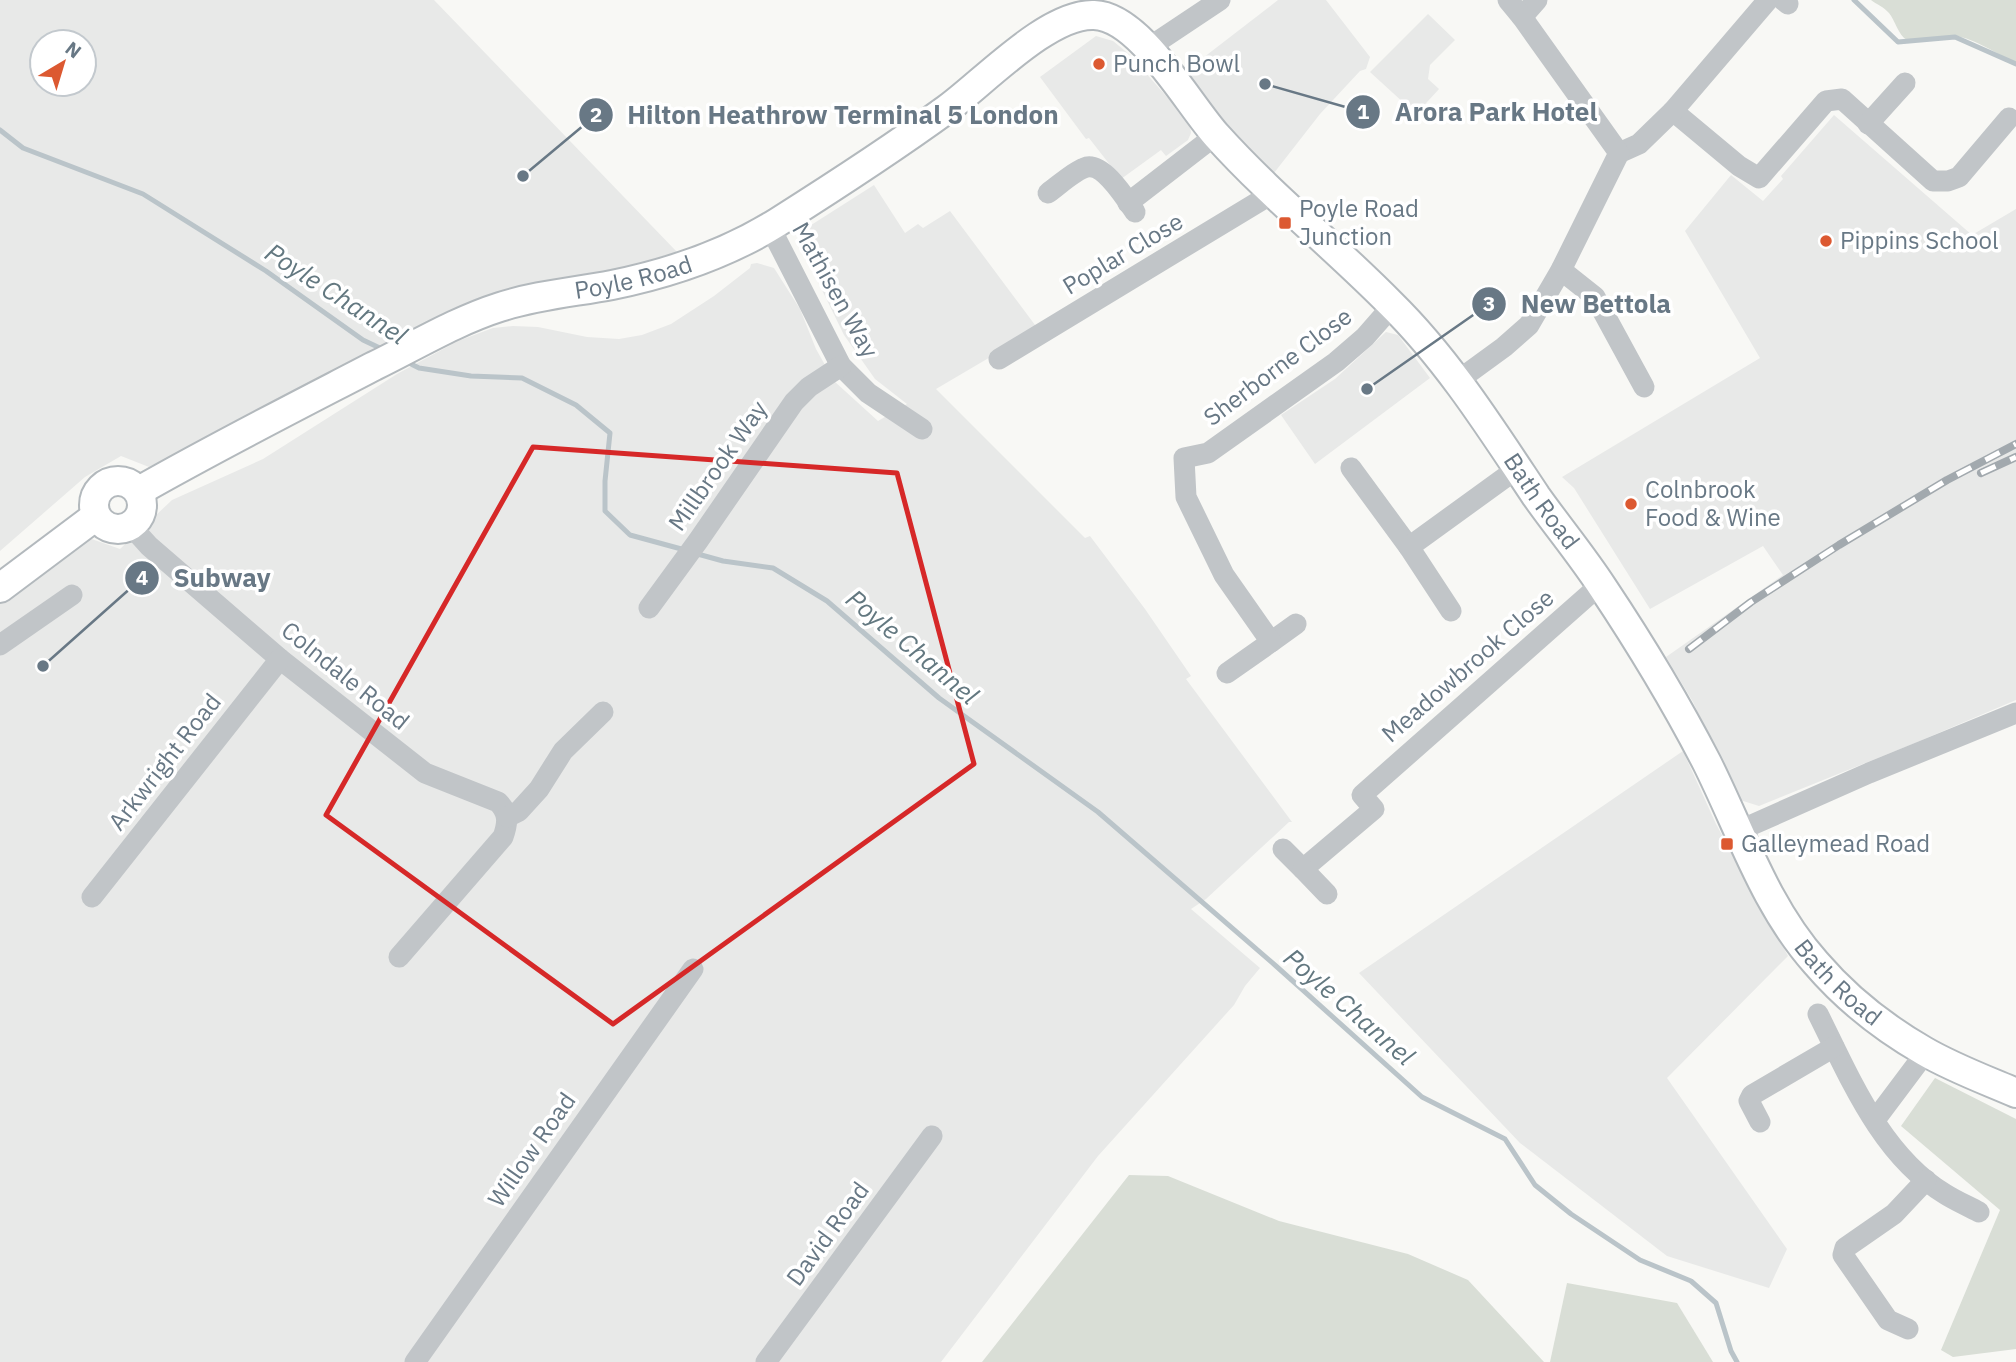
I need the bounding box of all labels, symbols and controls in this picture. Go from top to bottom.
north arrow [28,28,98,98]
text: N [61,36,86,63]
place label: Punch Bowl [1113,47,1240,79]
marker: Punch Bowl [1091,56,1107,72]
callout: Arora Park Hotel [1346,89,1612,136]
callout: Hilton Heathrow Terminal 5 London [578,91,1073,138]
text: Arora Park Hotel [1395,94,1597,128]
text: Hilton Heathrow Terminal 5 London [627,97,1059,131]
text: 1 [1357,97,1370,125]
text: 2 [590,100,602,128]
place label: Poyle Road Junction [1299,192,1419,252]
street label: Poplar Close [1056,205,1189,302]
marker: Poyle Road Junction [1277,215,1293,231]
street label: Mathisen Way [785,216,886,363]
place label: Pippins School [1840,224,1998,256]
marker: Pippins School [1818,233,1834,249]
water label: Poyle Channel [259,235,414,352]
street label: Poyle Road [572,247,696,306]
callout: New Bettola [1472,280,1685,327]
text: New Bettola [1521,286,1671,320]
text: 3 [1483,289,1495,317]
street label: Sherborne Close [1197,300,1358,433]
street label: Millbrook Way [660,394,774,537]
street label: Bath Road [1497,446,1587,556]
place label: Colnbrook Food & Wine [1645,473,1781,533]
marker: Colnbrook Food & Wine [1623,496,1639,512]
callout: Subway [125,554,285,601]
text: Subway [173,560,271,594]
text: 4 [136,563,148,591]
water label: Poyle Channel [839,581,986,712]
street label: Meadowbrook Close [1374,581,1560,749]
street label: Colndale Road [275,614,416,737]
street label: Arkwright Road [101,686,228,837]
place label: Galleymead Road [1741,827,1930,859]
marker: Galleymead Road [1719,836,1735,852]
street label: Bath Road [1787,932,1889,1033]
water label: Poyle Channel [1277,940,1422,1072]
street label: Willow Road [480,1086,582,1213]
street label: David Road [779,1175,876,1292]

